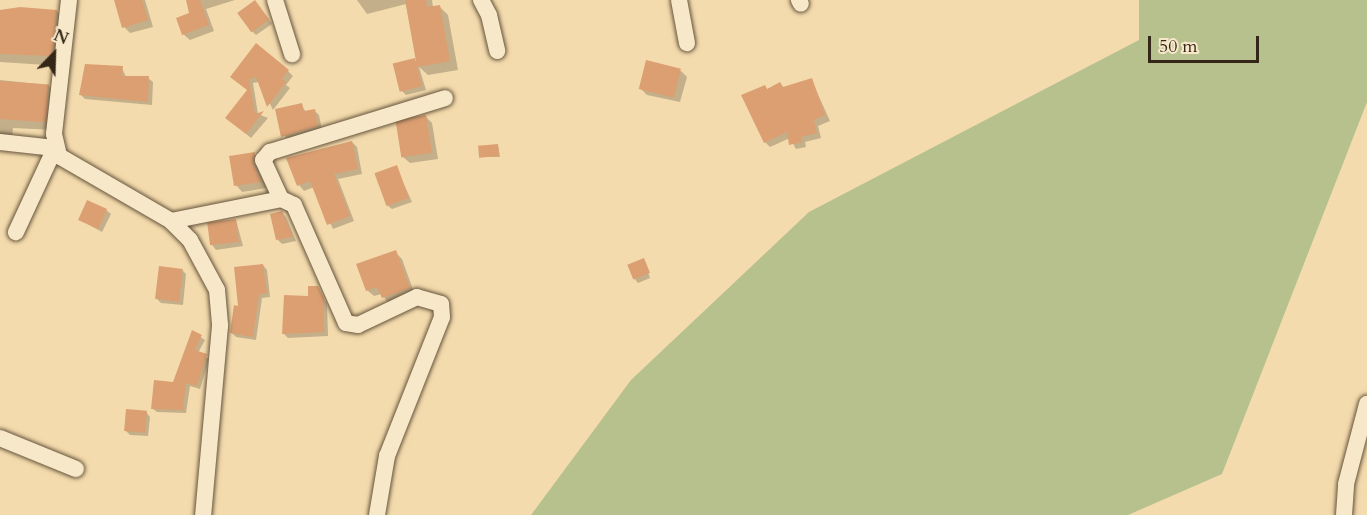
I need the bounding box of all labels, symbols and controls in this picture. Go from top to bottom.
north arrow [24,24,84,84]
scale bar [1151,24,1262,62]
text: N [50,25,72,50]
text: 50 m [1159,34,1198,59]

